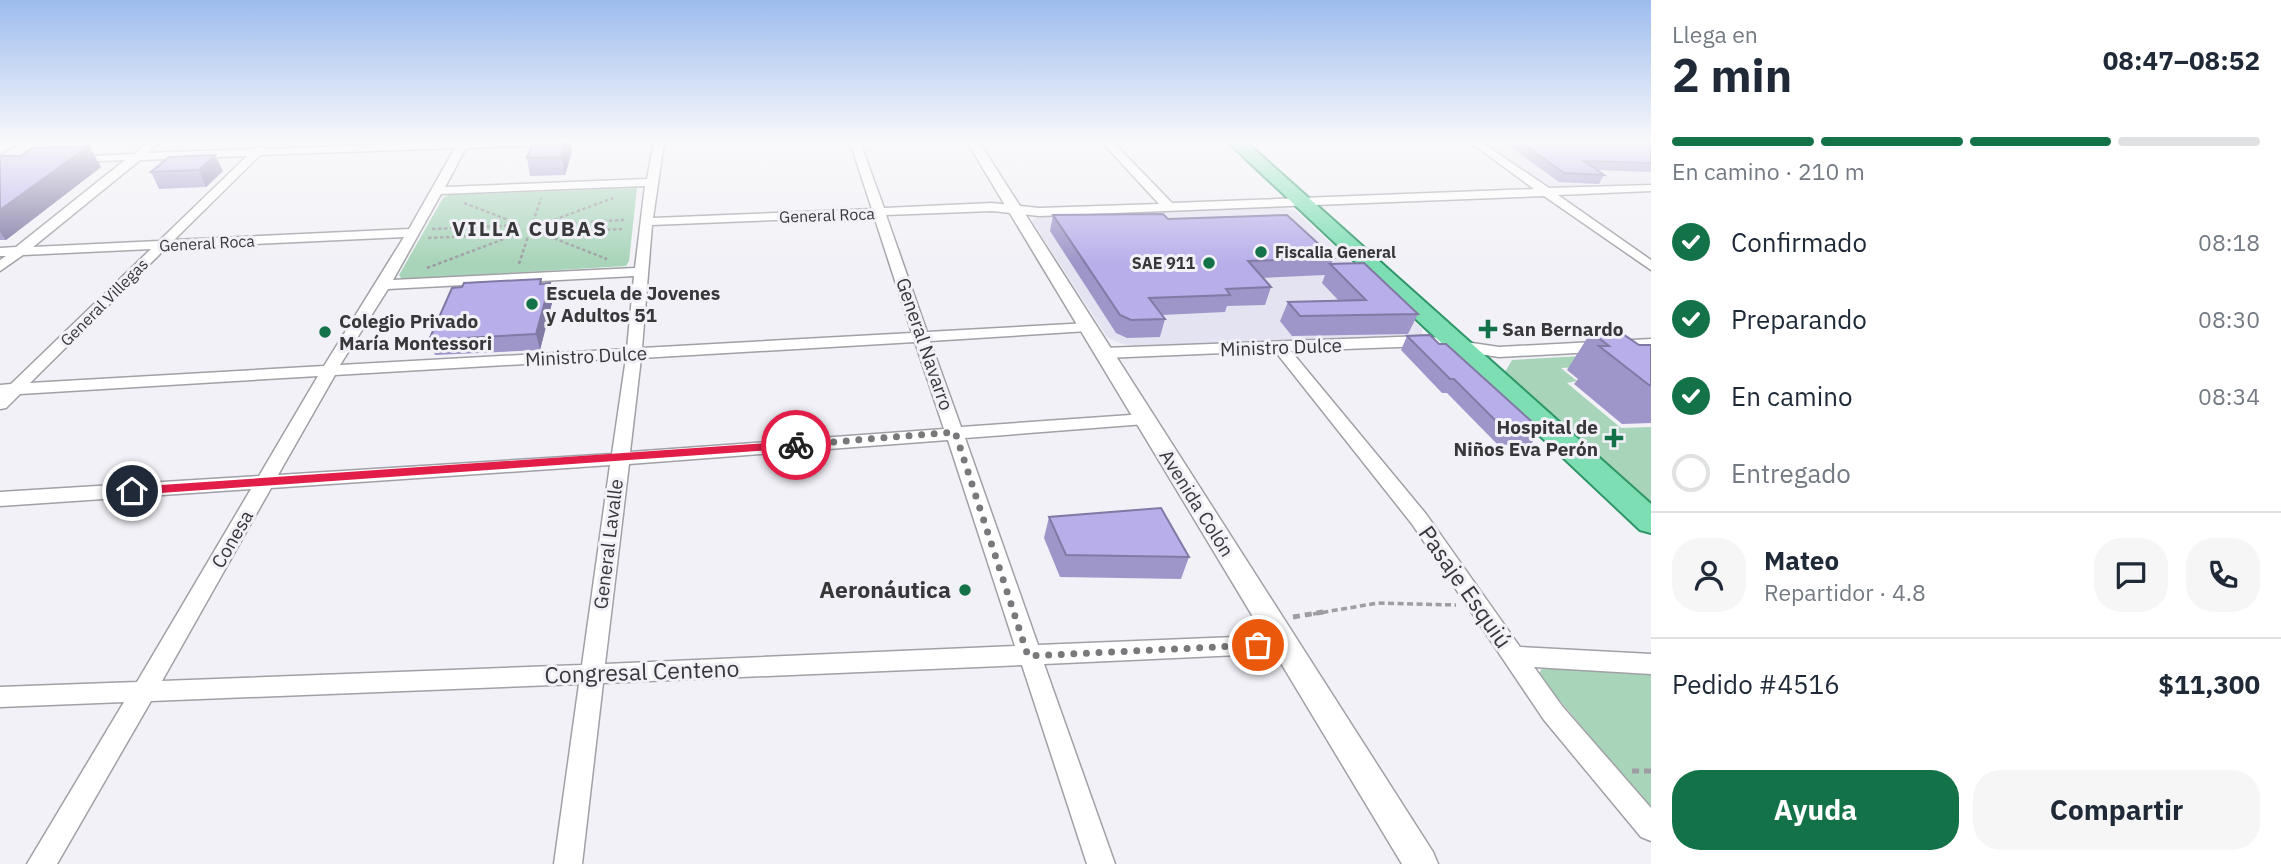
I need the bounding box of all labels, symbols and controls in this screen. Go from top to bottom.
text: Llega en [1672,19,1758,49]
text: 08:47–08:52 [2103,43,2260,77]
text: 2 min [1672,45,1792,105]
text: En camino · 210 m [1672,156,1865,186]
street label: General Roca [779,203,876,227]
district label: VILLA CUBAS [452,214,608,242]
icon: check [1672,223,1710,261]
text: Confirmado [1731,225,1867,259]
text: 08:18 [2198,227,2260,257]
street label: General Roca [159,230,256,255]
place label: Fiscalia General [1275,242,1396,262]
marker: Fiscalia General [1253,244,1269,260]
place label: SAE 911 [1132,253,1195,273]
street label: General Villegas [56,254,152,350]
marker: SAE 911 [1201,255,1217,271]
street label: General Navarro [891,274,959,414]
place label: Escuela de Jovenes y Adultos 51 [546,281,720,327]
marker: Escuela de Jovenes y Adultos 51 [524,296,540,312]
icon: check [1672,300,1710,338]
text: Preparando [1731,302,1867,336]
text: 08:30 [2198,304,2260,334]
place label: Colegio Privado María Montessori [339,309,492,355]
place label: San Bernardo [1502,317,1624,341]
marker: San Bernardo [1480,321,1496,337]
marker: Colegio Privado María Montessori [317,324,333,340]
street label: Ministro Dulce [1220,333,1342,361]
street label: Ministro Dulce [524,341,648,371]
icon: check [1672,377,1710,415]
text: En camino [1731,379,1853,413]
text: 08:34 [2198,381,2260,411]
courier [761,410,831,480]
place label: Hospital de Niños Eva Perón [1453,415,1598,461]
icon: bike [777,426,815,464]
marker: Hospital de Niños Eva Perón [1604,428,1624,448]
street label: Avenida Colón [1155,445,1239,561]
text: Entregado [1731,456,1851,490]
pin [102,461,162,521]
icon: home [113,472,151,510]
street label: General Lavalle [588,478,628,610]
street label: Conesa [206,506,258,572]
street label: Pasaje Esquiú [1412,519,1519,654]
button: person [1672,538,1746,612]
button: chat [2094,538,2168,612]
button: phone [2186,538,2260,612]
text: Mateo [1764,543,1839,577]
place label: Aeronáutica [819,574,951,604]
text: Repartidor · 4.8 [1764,577,1926,607]
marker: Aeronáutica [957,582,973,598]
pin [1228,615,1288,675]
icon: bag [1239,626,1277,664]
street label: Congresal Centeno [544,653,740,689]
text: Pedido #4516 [1672,667,1840,701]
text: $11,300 [2158,667,2260,701]
button: Ayuda [1672,770,1959,850]
button: Compartir [1973,770,2260,850]

